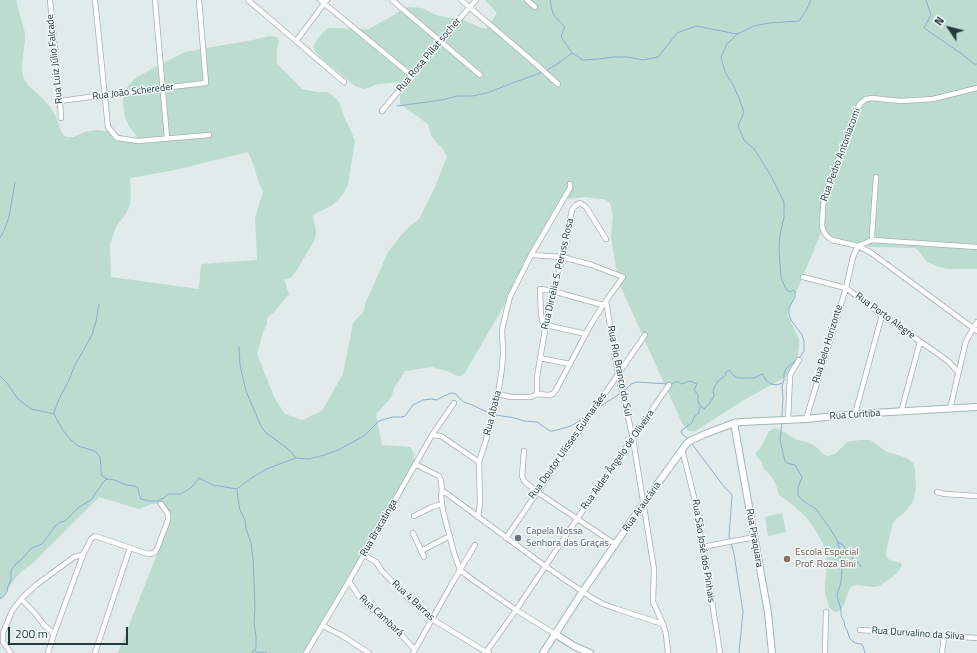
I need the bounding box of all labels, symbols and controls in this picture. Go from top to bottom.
north arrow [929,8,969,48]
text: N [930,13,948,29]
street label: Rua Luiz Júlio Falcade [44,14,66,104]
street label: Rua Rosa Pillat socher [394,15,464,95]
street label: Rua João Schereder [92,81,174,103]
street label: Rua Pedro Antoniacomi [819,107,863,203]
street label: Rua Dircélia S. Peruss Rosa [539,217,577,331]
street label: Rua Porto Alegre [853,290,917,342]
street label: Rua Belo Horizonte [810,304,846,384]
street label: Rua Rio Branco do Sul [604,325,634,417]
street label: Rua Abatia [482,389,504,437]
street label: Rua Doutor Ulisses Guimarães [527,390,609,502]
street label: Rua Curitiba [829,407,881,423]
street label: Rua Aides Ângelo de Oliveira [579,408,657,512]
street label: Rua Araucária [620,480,664,534]
street label: Rua Bracatinga [358,497,400,559]
street label: Rua São José dos Pinhais [689,498,717,604]
street label: Rua Piraquara [743,508,765,568]
place label: Capela Nossa Senhora das Graças [526,526,609,550]
marker: Capela Nossa Senhora das Graças [513,533,523,543]
place label: Escola Especial Prof. Roza Bini [795,547,859,570]
marker: Escola Especial Prof. Roza Bini [782,554,792,564]
street label: Rua 4 Barras [389,578,437,624]
street label: Rua Cambará [356,592,406,640]
scale bar [10,619,130,645]
text: 200 m [15,624,48,643]
street label: Rua Durvalino da Silva [871,625,965,643]

